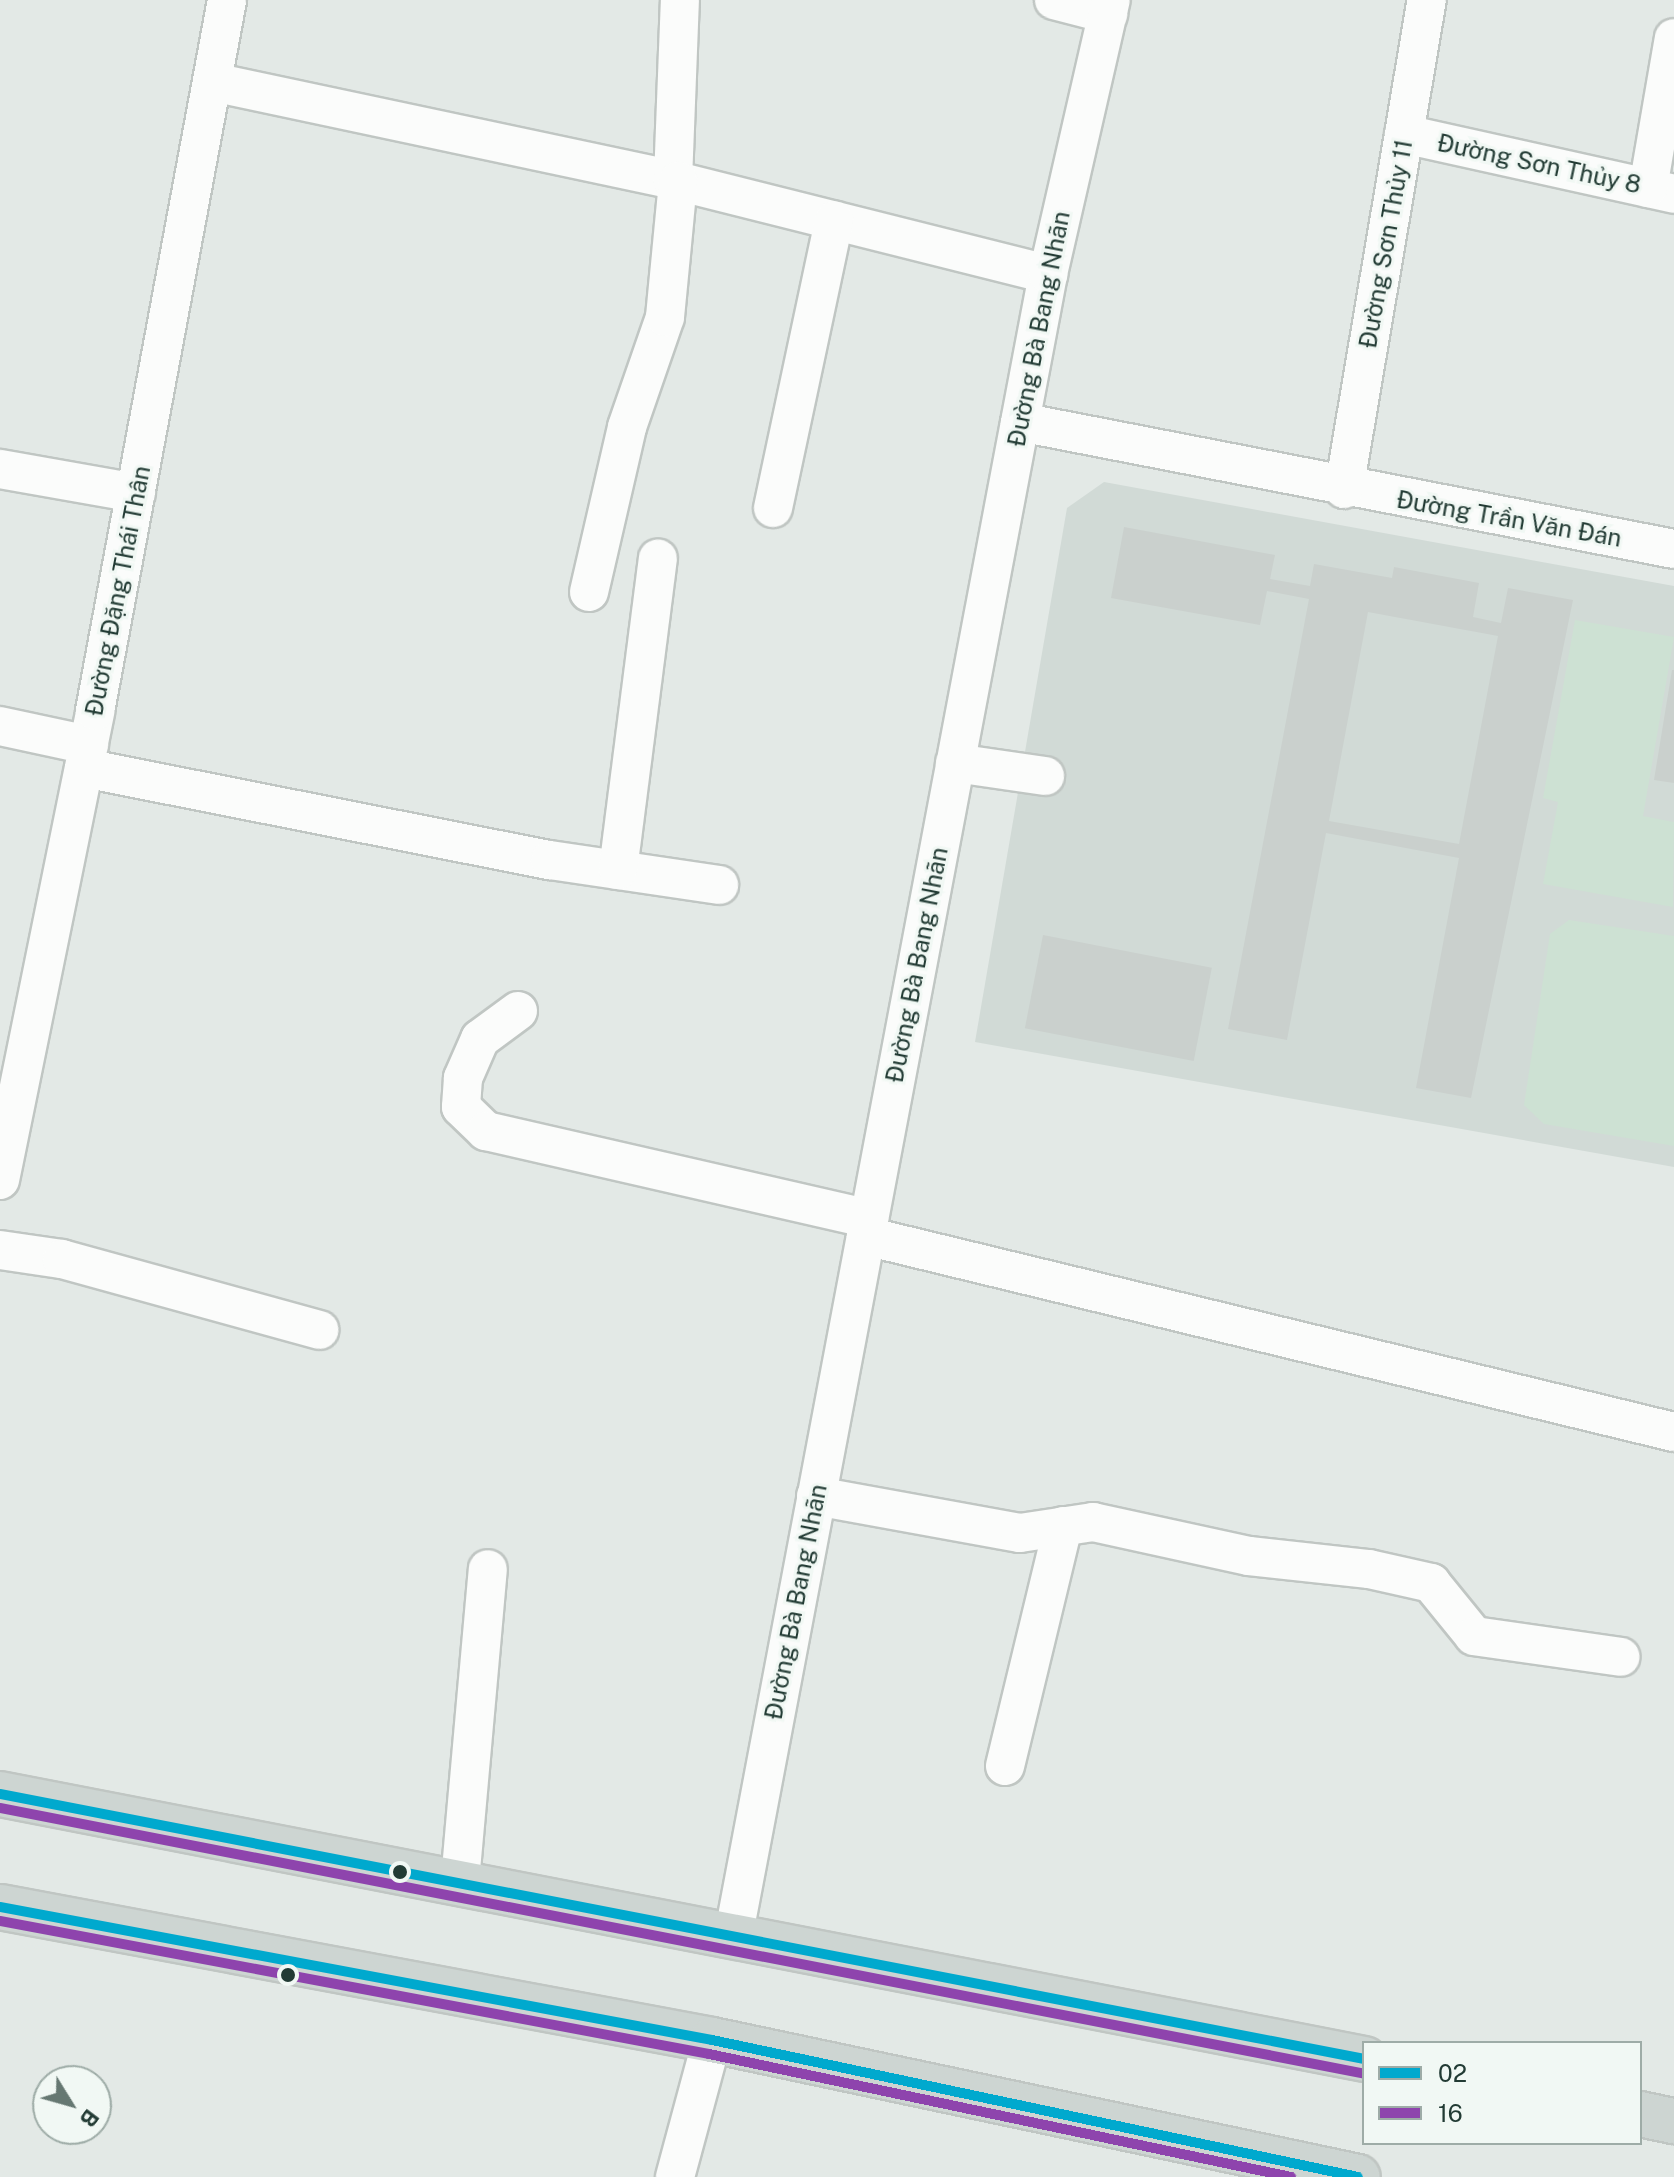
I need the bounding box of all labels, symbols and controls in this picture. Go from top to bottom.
street label: Đường Sơn Thủy 8 [1434,128,1644,200]
street label: Đường Sơn Thủy 11 [1353,137,1419,351]
street label: Đường Bà Bang Nhãn [1002,209,1076,449]
street label: Đường Đặng Thái Thân [80,463,156,719]
street label: Đường Trần Văn Đán [1394,485,1624,553]
street label: Đường Bà Bang Nhãn [880,845,954,1085]
street label: Đường Bà Bang Nhãn [759,1482,833,1722]
unlabelled marker [392,1864,408,1880]
unlabelled marker [280,1967,296,1983]
legend [1362,2041,1642,2145]
text: 02 [1438,2059,1467,2087]
north arrow [32,2065,112,2145]
text: 16 [1438,2099,1463,2127]
text: B [75,2104,104,2132]

